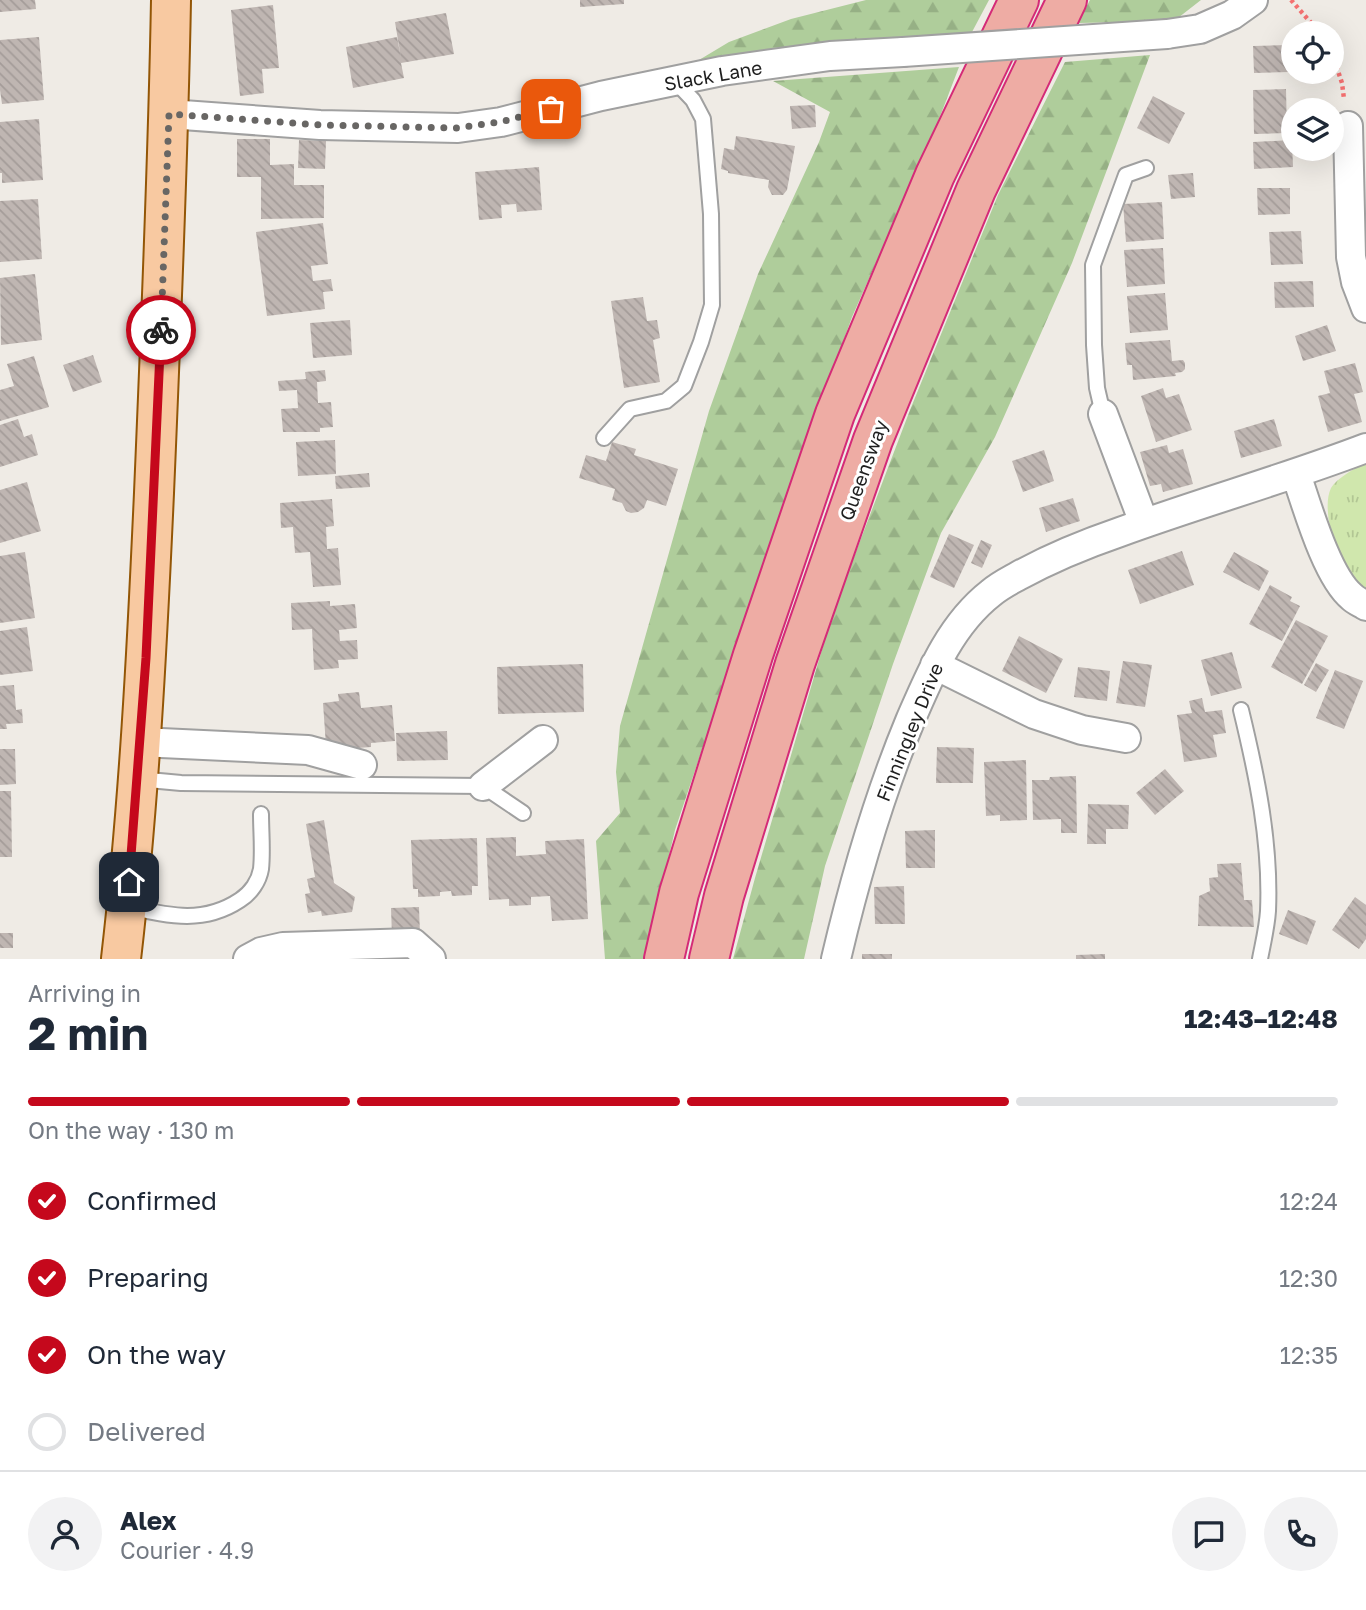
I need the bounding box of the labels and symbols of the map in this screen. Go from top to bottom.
street label: Slack Lane [662,55,764,95]
pin [521,79,581,139]
courier [126,295,196,365]
street label: Queensway [834,416,892,523]
street label: Finningley Drive [871,659,947,805]
pin [99,852,159,912]

